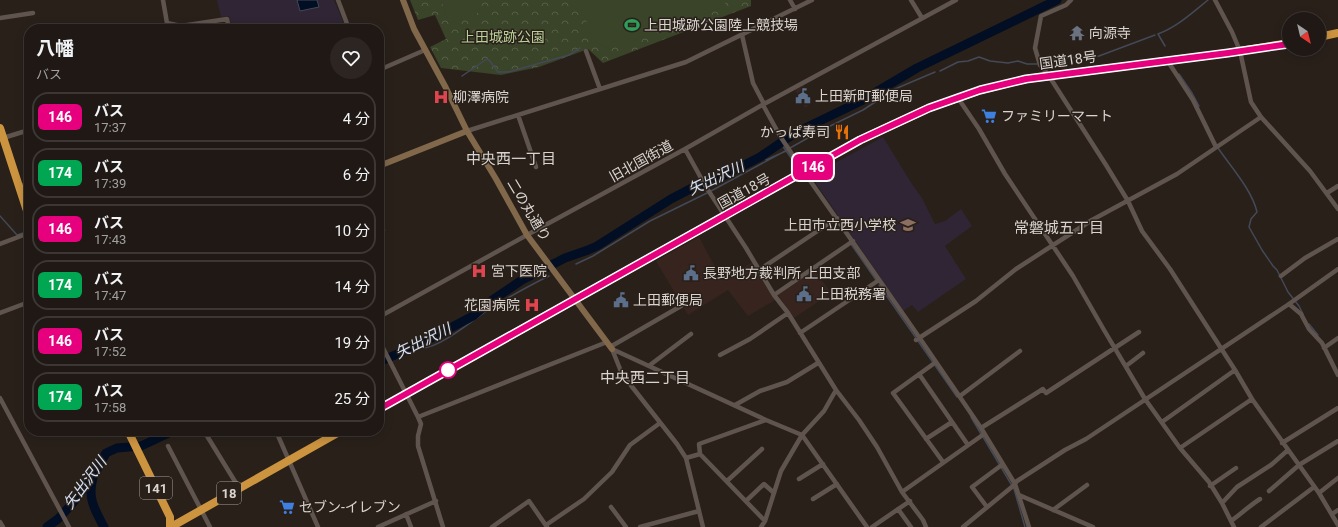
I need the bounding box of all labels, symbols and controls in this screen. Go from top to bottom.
north arrow [1282,12,1326,56]
map controls [1282,12,1326,56]
sports icon: 上田城跡公園陸上競技場 [623,16,641,34]
place label: 上田城跡公園陸上競技場 [644,17,798,33]
temple icon: 向源寺 [1068,24,1086,42]
place label: 向源寺 [1089,25,1131,41]
park label: 上田城跡公園 [461,29,545,45]
text: 八幡 [36,37,74,60]
button: heart [330,37,372,79]
street label: 国道18号 [1038,48,1098,72]
text: バス [36,67,62,82]
public building icon: 上田新町郵便局 [794,87,812,105]
hospital icon: 柳澤病院 [432,88,450,106]
place label: 上田新町郵便局 [815,88,913,104]
place label: 柳澤病院 [453,89,509,105]
text: バス [94,102,124,120]
supermarket icon: ファミリーマート [980,107,998,125]
place label: ファミリーマート [1001,108,1113,124]
text: 146 [48,109,72,125]
text: 4 分 [343,110,370,128]
text: 17:37 [94,120,126,135]
restaurant icon: かっぱ寿司 [833,123,851,141]
place label: かっぱ寿司 [760,124,830,140]
street label: 旧北国街道 [607,137,675,185]
district label: 中央西一丁目 [466,150,556,168]
line badge: 146 [790,154,836,180]
water label: 矢出沢川 [685,156,749,199]
text: バス [94,158,124,176]
text: 146 [801,159,825,175]
text: 174 [48,165,72,181]
text: 6 分 [343,166,370,184]
street label: 国道18号 [715,170,773,212]
text: 17:39 [94,176,126,191]
street label: 二の丸通り [504,176,554,244]
text: バス [94,214,124,232]
school or university icon: 上田市立西小学校 [899,216,917,234]
place label: 上田市立西小学校 [784,217,896,233]
district label: 常磐城五丁目 [1014,219,1104,237]
text: 146 [48,221,72,237]
text: 10 分 [334,222,370,240]
text: 17:43 [94,232,126,247]
hospital icon: 宮下医院 [470,262,488,280]
place label: 宮下医院 [491,263,547,279]
public building icon: 長野地方裁判所 上田支部 [682,264,700,282]
place label: 長野地方裁判所 上田支部 [703,265,860,281]
text: バス [94,270,124,288]
text: 174 [48,277,72,293]
text: 14 分 [334,278,370,296]
public building icon: 上田税務署 [795,285,813,303]
place label: 上田税務署 [816,286,886,302]
text: 17:47 [94,288,126,303]
public building icon: 上田郵便局 [612,291,630,309]
place label: 上田郵便局 [633,292,703,308]
hospital icon: 花園病院 [523,296,541,314]
place label: 花園病院 [464,297,520,313]
water label: 矢出沢川 [392,319,456,362]
text: バス [94,326,124,344]
text: 146 [48,333,72,349]
text: 19 分 [334,334,370,352]
text: 17:52 [94,344,126,359]
unlabelled marker [439,361,457,379]
district label: 中央西二丁目 [600,369,690,387]
text: バス [94,382,124,400]
text: 174 [48,389,72,405]
text: 25 分 [334,390,370,408]
text: 17:58 [94,400,126,415]
water label: 矢出沢川 [60,452,111,512]
road number: 141 [140,477,172,499]
road number: 18 [217,482,241,504]
supermarket icon: セブン-イレブン [278,498,296,516]
place label: セブン-イレブン [299,499,401,515]

